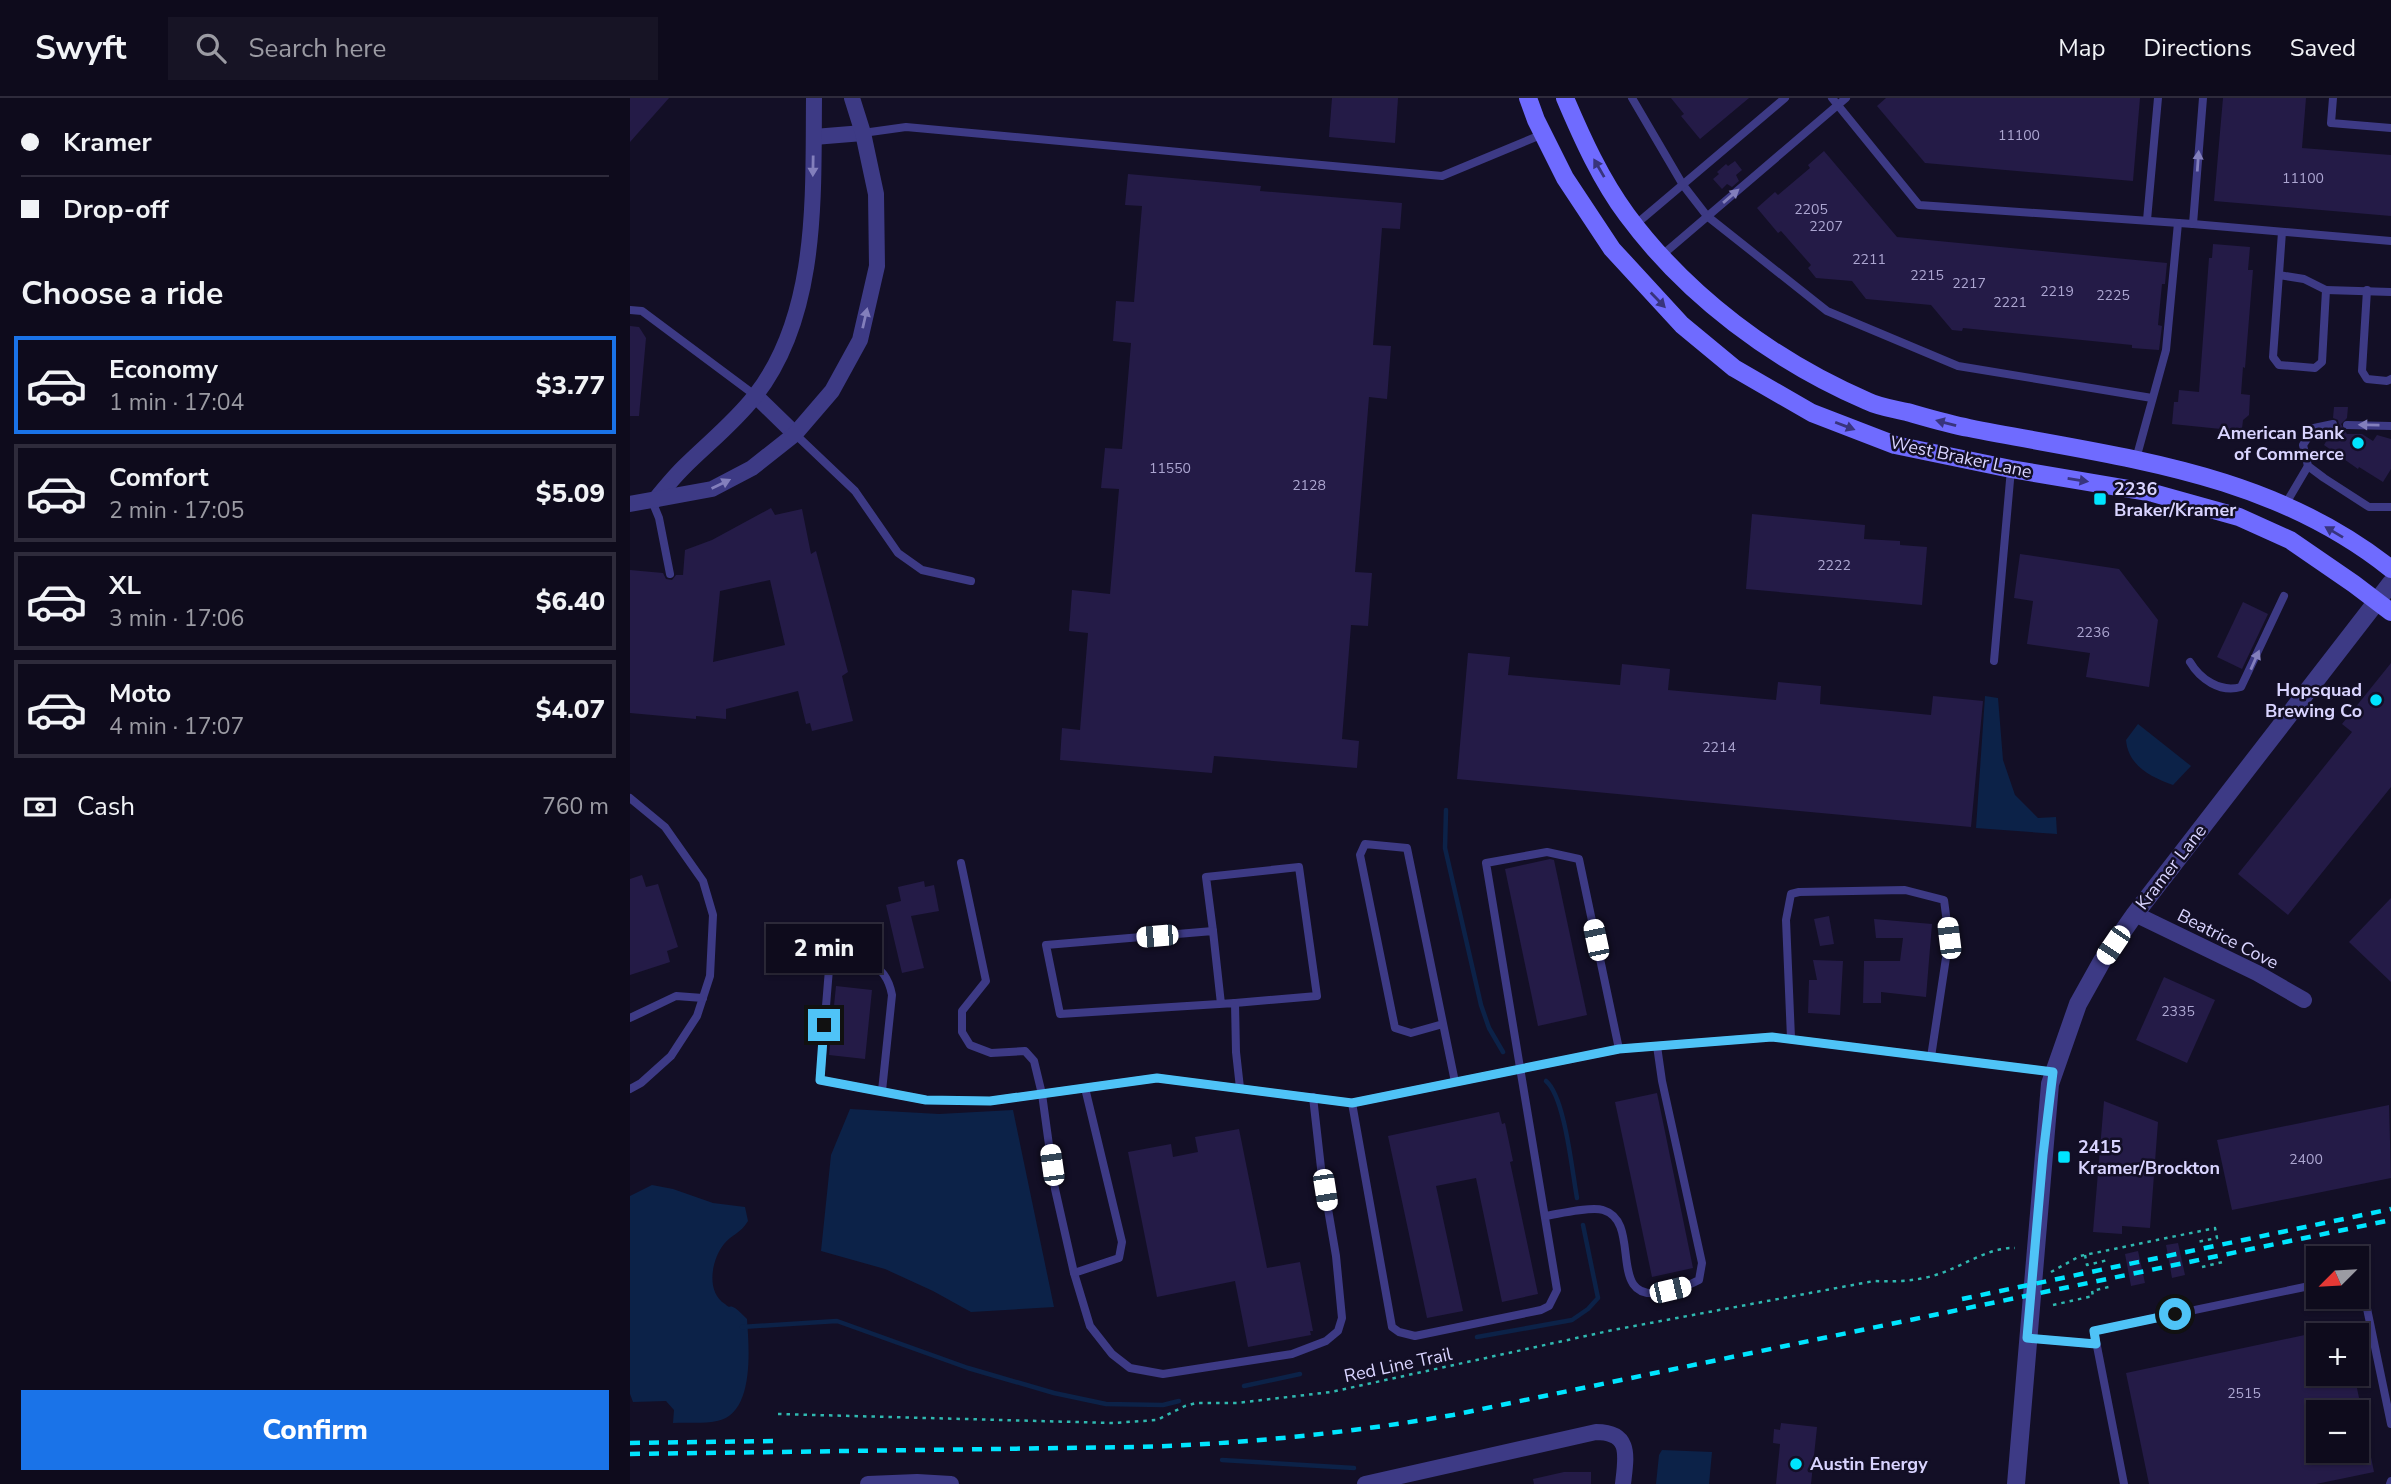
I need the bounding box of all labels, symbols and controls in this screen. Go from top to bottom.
search box [168,17,658,80]
text: Swyft [35,26,126,71]
icon: search [192,29,230,67]
text: Search here [248,31,386,66]
text: Map [2058,32,2105,64]
text: Directions [2143,32,2252,64]
text: Saved [2290,32,2356,64]
text: Kramer [63,125,152,160]
house number: 11100 [1998,126,2040,145]
one-way arrow [2193,150,2204,172]
one-way arrow [808,155,819,177]
one-way arrow [1592,159,1605,178]
house number: 11100 [2282,169,2324,188]
one-way arrow [1723,189,1740,204]
text: Drop-off [63,192,169,227]
house number: 2205 [1794,200,1828,219]
house number: 2207 [1809,217,1843,236]
house number: 2211 [1852,250,1886,269]
house number: 2215 [1910,266,1944,285]
text: Choose a ride [21,272,223,315]
house number: 2217 [1952,274,1986,293]
house number: 2219 [2040,282,2074,301]
house number: 2225 [2096,286,2130,305]
one-way arrow [1650,291,1666,308]
house number: 2221 [1993,293,2027,312]
one-way arrow [860,307,871,329]
text: Economy [109,352,218,387]
icon: car [25,354,88,417]
text: $3.77 [536,368,605,403]
text: 1 min · 17:04 [109,387,244,418]
one-way arrow [1935,417,1956,427]
one-way arrow [1835,420,1856,431]
one-way arrow [2358,420,2380,431]
place label: American Bank of Commerce [2217,421,2344,466]
street label: West Braker Lane [1888,430,2034,484]
marker: American Bank of Commerce [2350,435,2366,451]
house number: 11550 [1149,459,1191,478]
text: Comfort [109,460,209,495]
icon: car [25,462,88,525]
one-way arrow [2067,475,2089,486]
text: $5.09 [536,476,605,511]
house number: 2128 [1292,476,1326,495]
place label: 2236 Braker/Kramer [2114,477,2236,522]
one-way arrow [711,478,731,489]
marker: 2236 Braker/Kramer [2092,491,2108,507]
text: 2 min · 17:05 [109,495,244,526]
one-way arrow [2324,526,2343,538]
house number: 2222 [1817,556,1851,575]
text: XL [109,568,141,603]
icon: car [25,570,88,633]
text: $6.40 [536,584,605,619]
text: 3 min · 17:06 [109,603,244,634]
house number: 2236 [2076,623,2110,642]
one-way arrow [2249,650,2261,670]
text: Moto [109,676,171,711]
icon: car [25,678,88,741]
place label: Hopsquad Brewing Co [2265,678,2362,723]
text: $4.07 [536,692,605,727]
marker: Hopsquad Brewing Co [2368,692,2384,708]
text: 4 min · 17:07 [109,711,244,742]
house number: 2214 [1702,738,1736,757]
icon: cash [21,788,59,826]
text: Cash [77,789,135,824]
text: 760 m [542,791,609,822]
street label: Kramer Lane [2130,819,2212,915]
street label: Beatrice Cove [2173,903,2283,975]
car [1937,916,1962,960]
car [1582,917,1611,963]
car [2093,922,2134,968]
callout: 2 min [766,923,882,972]
car [1136,924,1179,948]
text: 2 min [794,933,854,964]
house number: 2335 [2161,1002,2195,1021]
route end [808,1009,840,1041]
place label: 2415 Kramer/Brockton [2078,1135,2220,1180]
car [1039,1143,1066,1187]
marker: 2415 Kramer/Brockton [2056,1149,2072,1165]
house number: 2400 [2289,1150,2323,1169]
car [1312,1168,1339,1212]
north arrow [2306,1246,2370,1309]
map controls [2306,1246,2369,1463]
car [1648,1275,1693,1305]
route start [2159,1298,2191,1330]
button: + [2306,1323,2369,1386]
street label: Red Line Trail [1342,1342,1455,1388]
house number: 2515 [2227,1384,2261,1403]
button: Confirm [21,1390,609,1470]
button: − [2306,1400,2369,1463]
place label: Austin Energy [1810,1452,1928,1476]
marker: Austin Energy [1788,1456,1804,1472]

